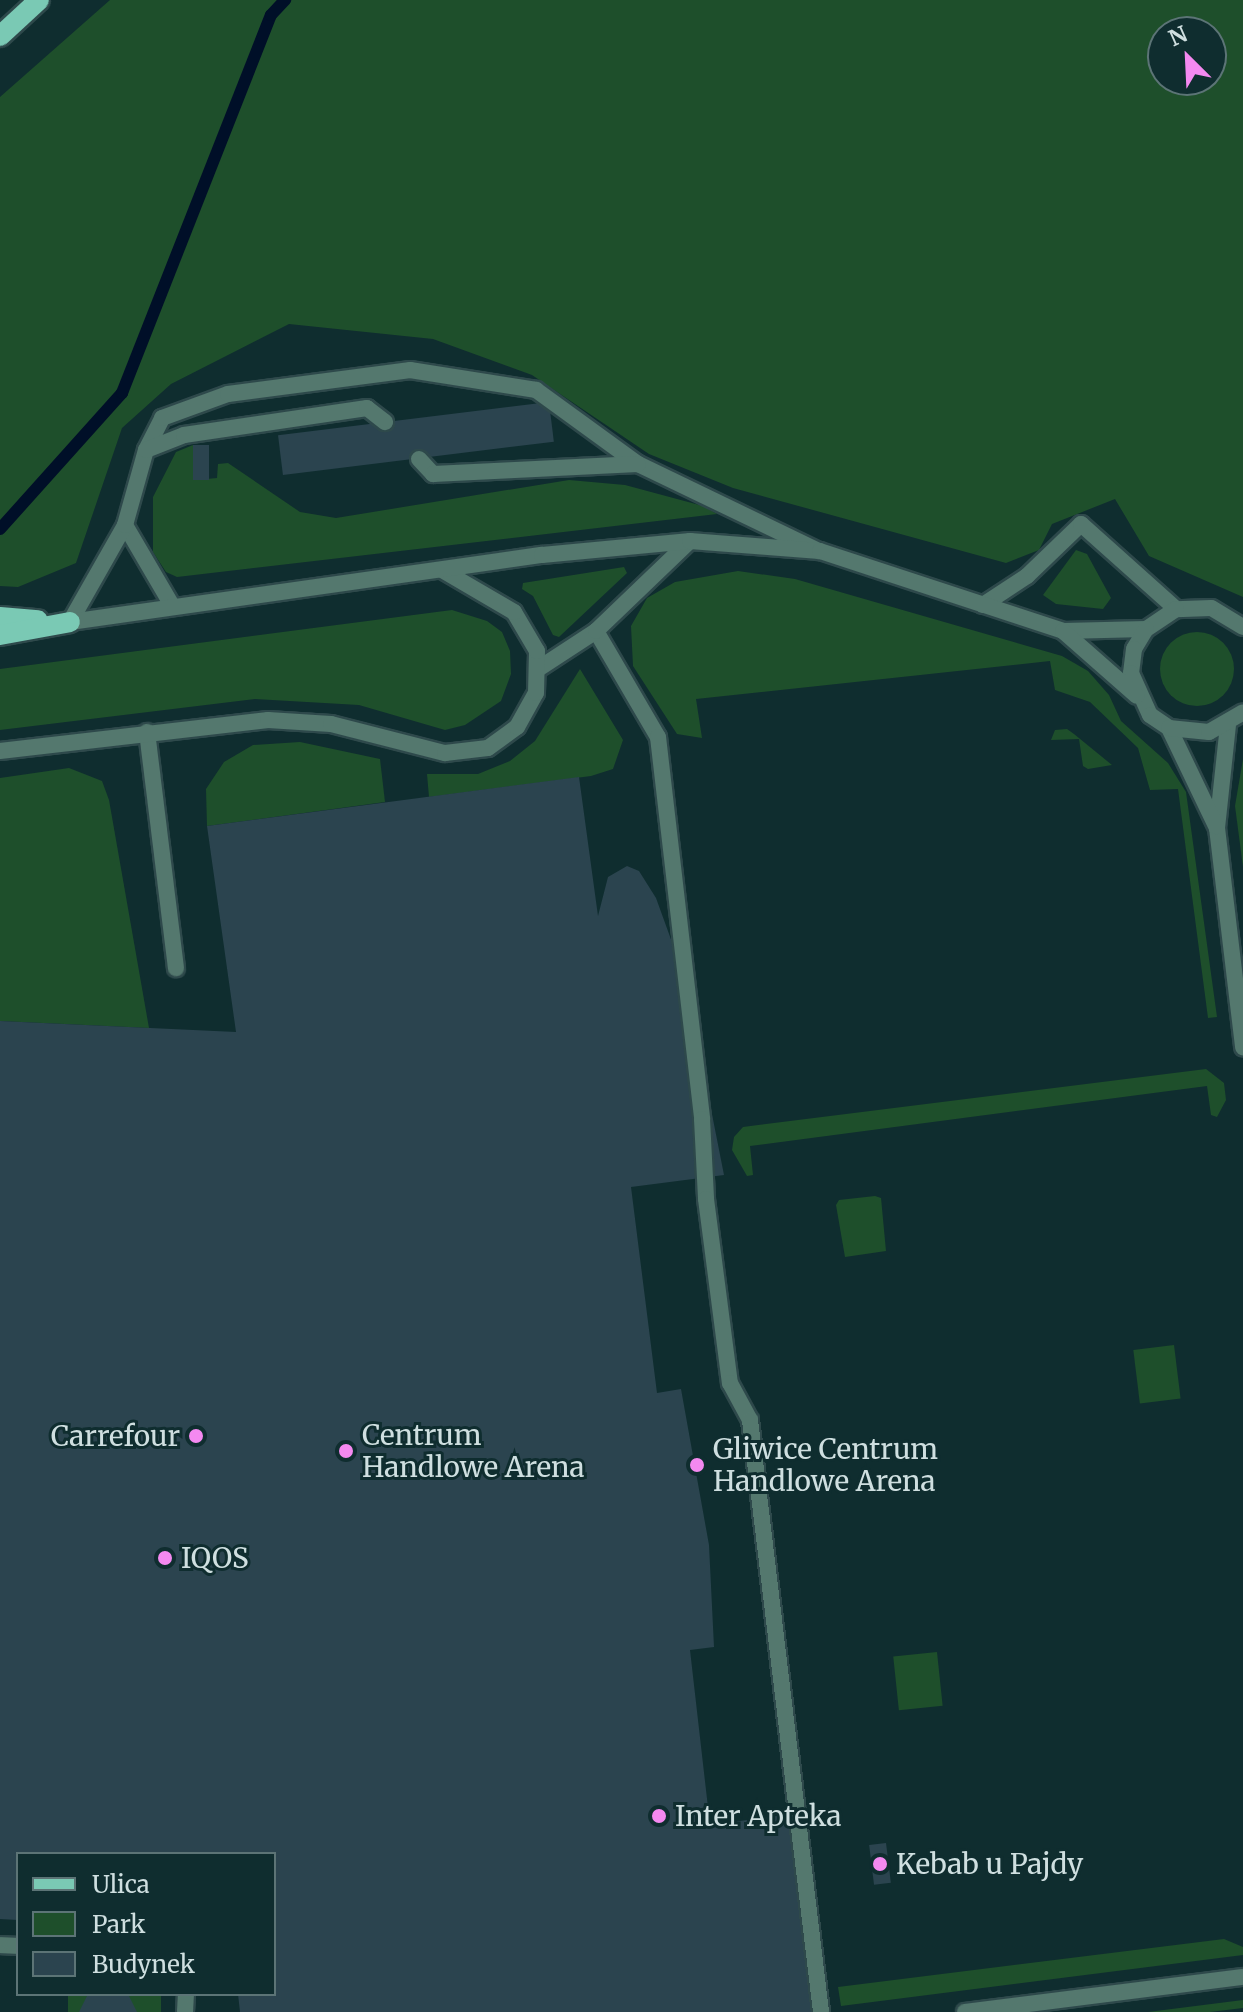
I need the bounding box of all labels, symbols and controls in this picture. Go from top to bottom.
north arrow [1147,16,1227,96]
text: N [1164,20,1192,52]
place label: Centrum Handlowe Arena [362,1418,585,1484]
place label: Carrefour [51,1419,180,1453]
marker: Carrefour [187,1427,205,1445]
place label: Gliwice Centrum Handlowe Arena [713,1432,938,1498]
marker: Centrum Handlowe Arena [337,1442,355,1460]
marker: Gliwice Centrum Handlowe Arena [688,1456,706,1474]
place label: IQOS [181,1541,249,1575]
marker: IQOS [156,1549,174,1567]
place label: Inter Apteka [675,1799,842,1833]
marker: Inter Apteka [650,1807,668,1825]
place label: Kebab u Pajdy [896,1847,1083,1881]
legend [16,1852,276,1996]
marker: Kebab u Pajdy [871,1855,889,1873]
text: Ulica [92,1869,150,1900]
text: Park [92,1909,145,1940]
text: Budynek [92,1949,195,1980]

